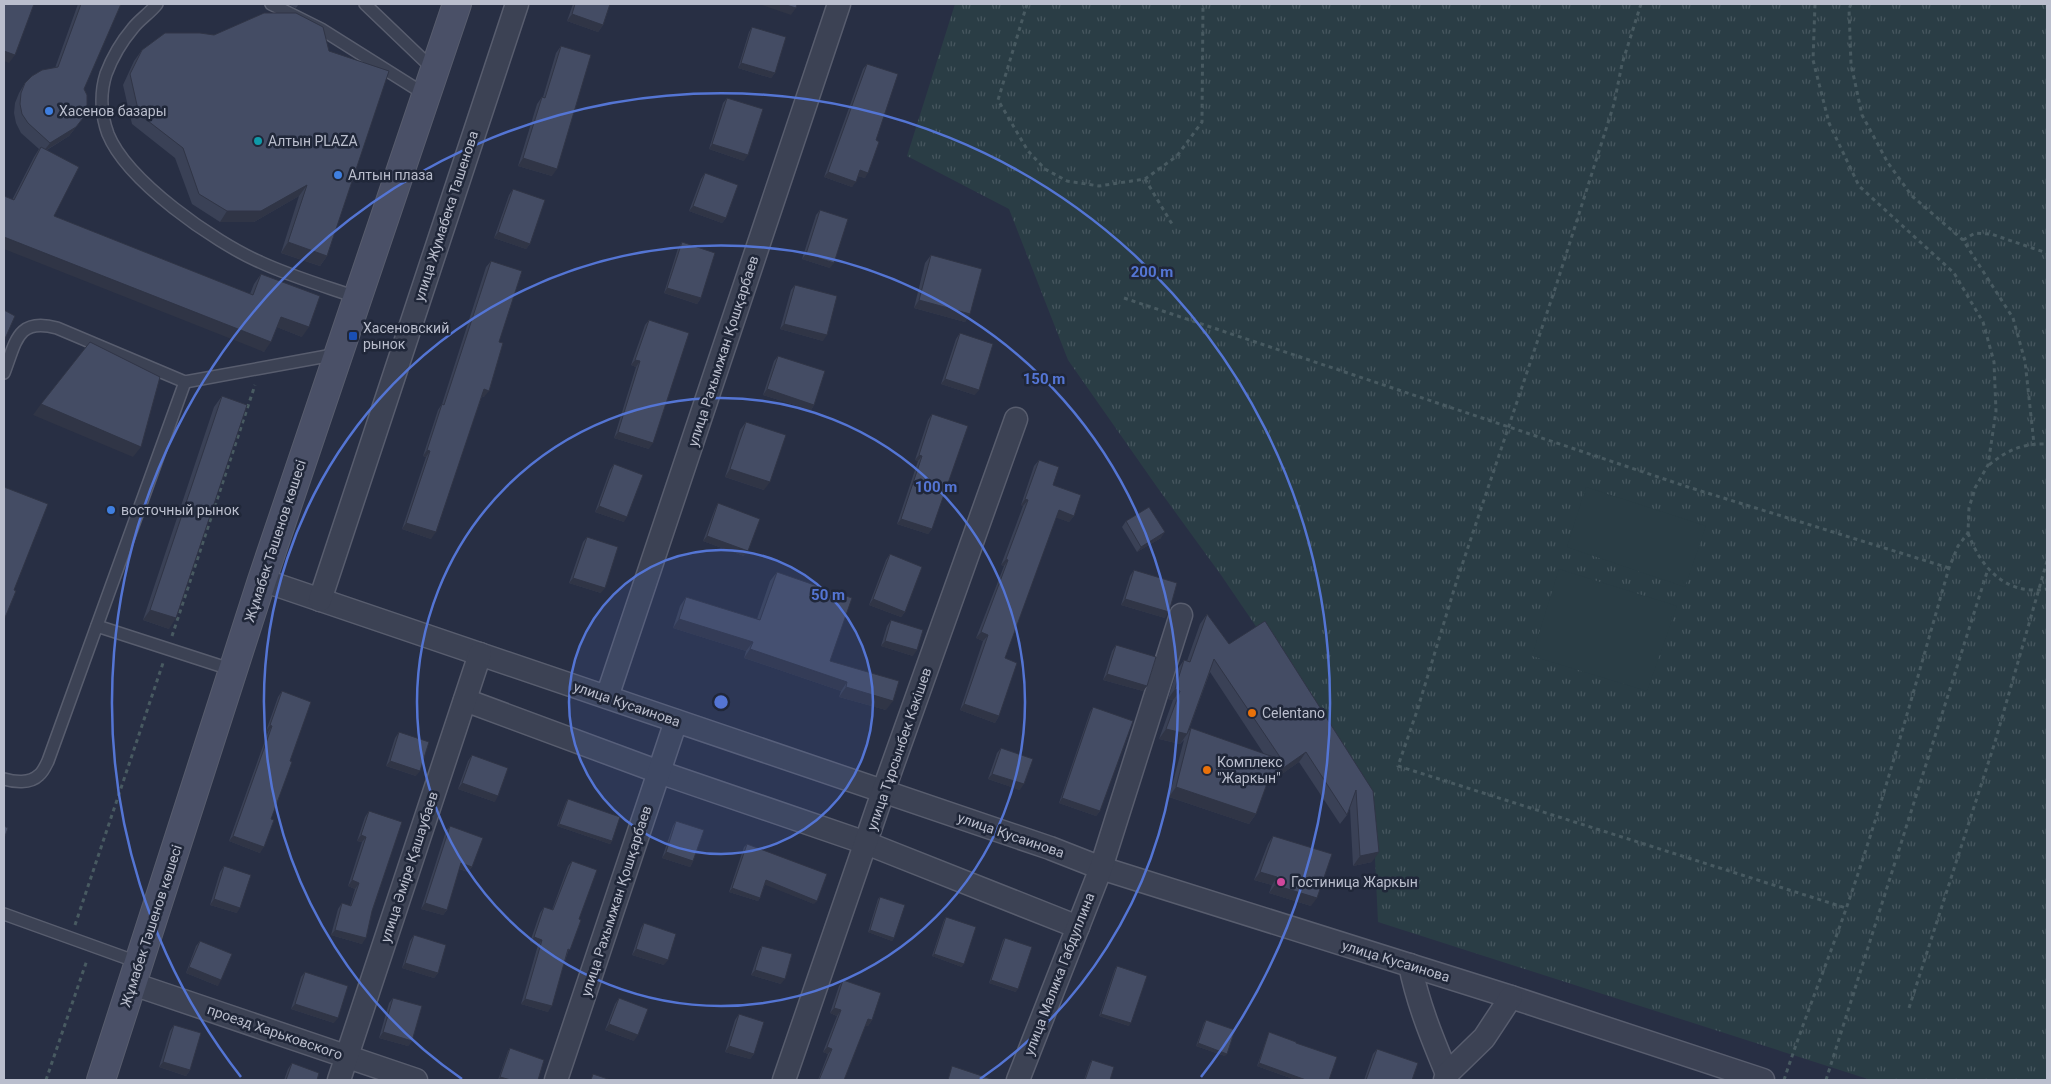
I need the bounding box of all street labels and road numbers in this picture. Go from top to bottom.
street label: улица Жумабека Ташенова [411,129,481,303]
street label: улица Рахымжан Қошқарбаев [685,254,761,448]
street label: Жұмабек Тәшенов көшесі [241,458,309,624]
street label: улица Тұрсынбек Кәкішев [864,665,934,833]
street label: улица Кусаинова [572,678,682,730]
street label: улица Әміре Қашаубаев [377,789,441,945]
street label: улица Рахымжан Қошқарбаев [578,804,654,998]
street label: улица Кусаинова [956,809,1066,861]
street label: Жұмабек Тәшенов көшесі [117,843,185,1009]
street label: улица Малика Габдуллина [1021,890,1097,1058]
street label: улица Кусаинова [1340,937,1452,985]
street label: проезд Харьковского [205,1001,345,1063]

